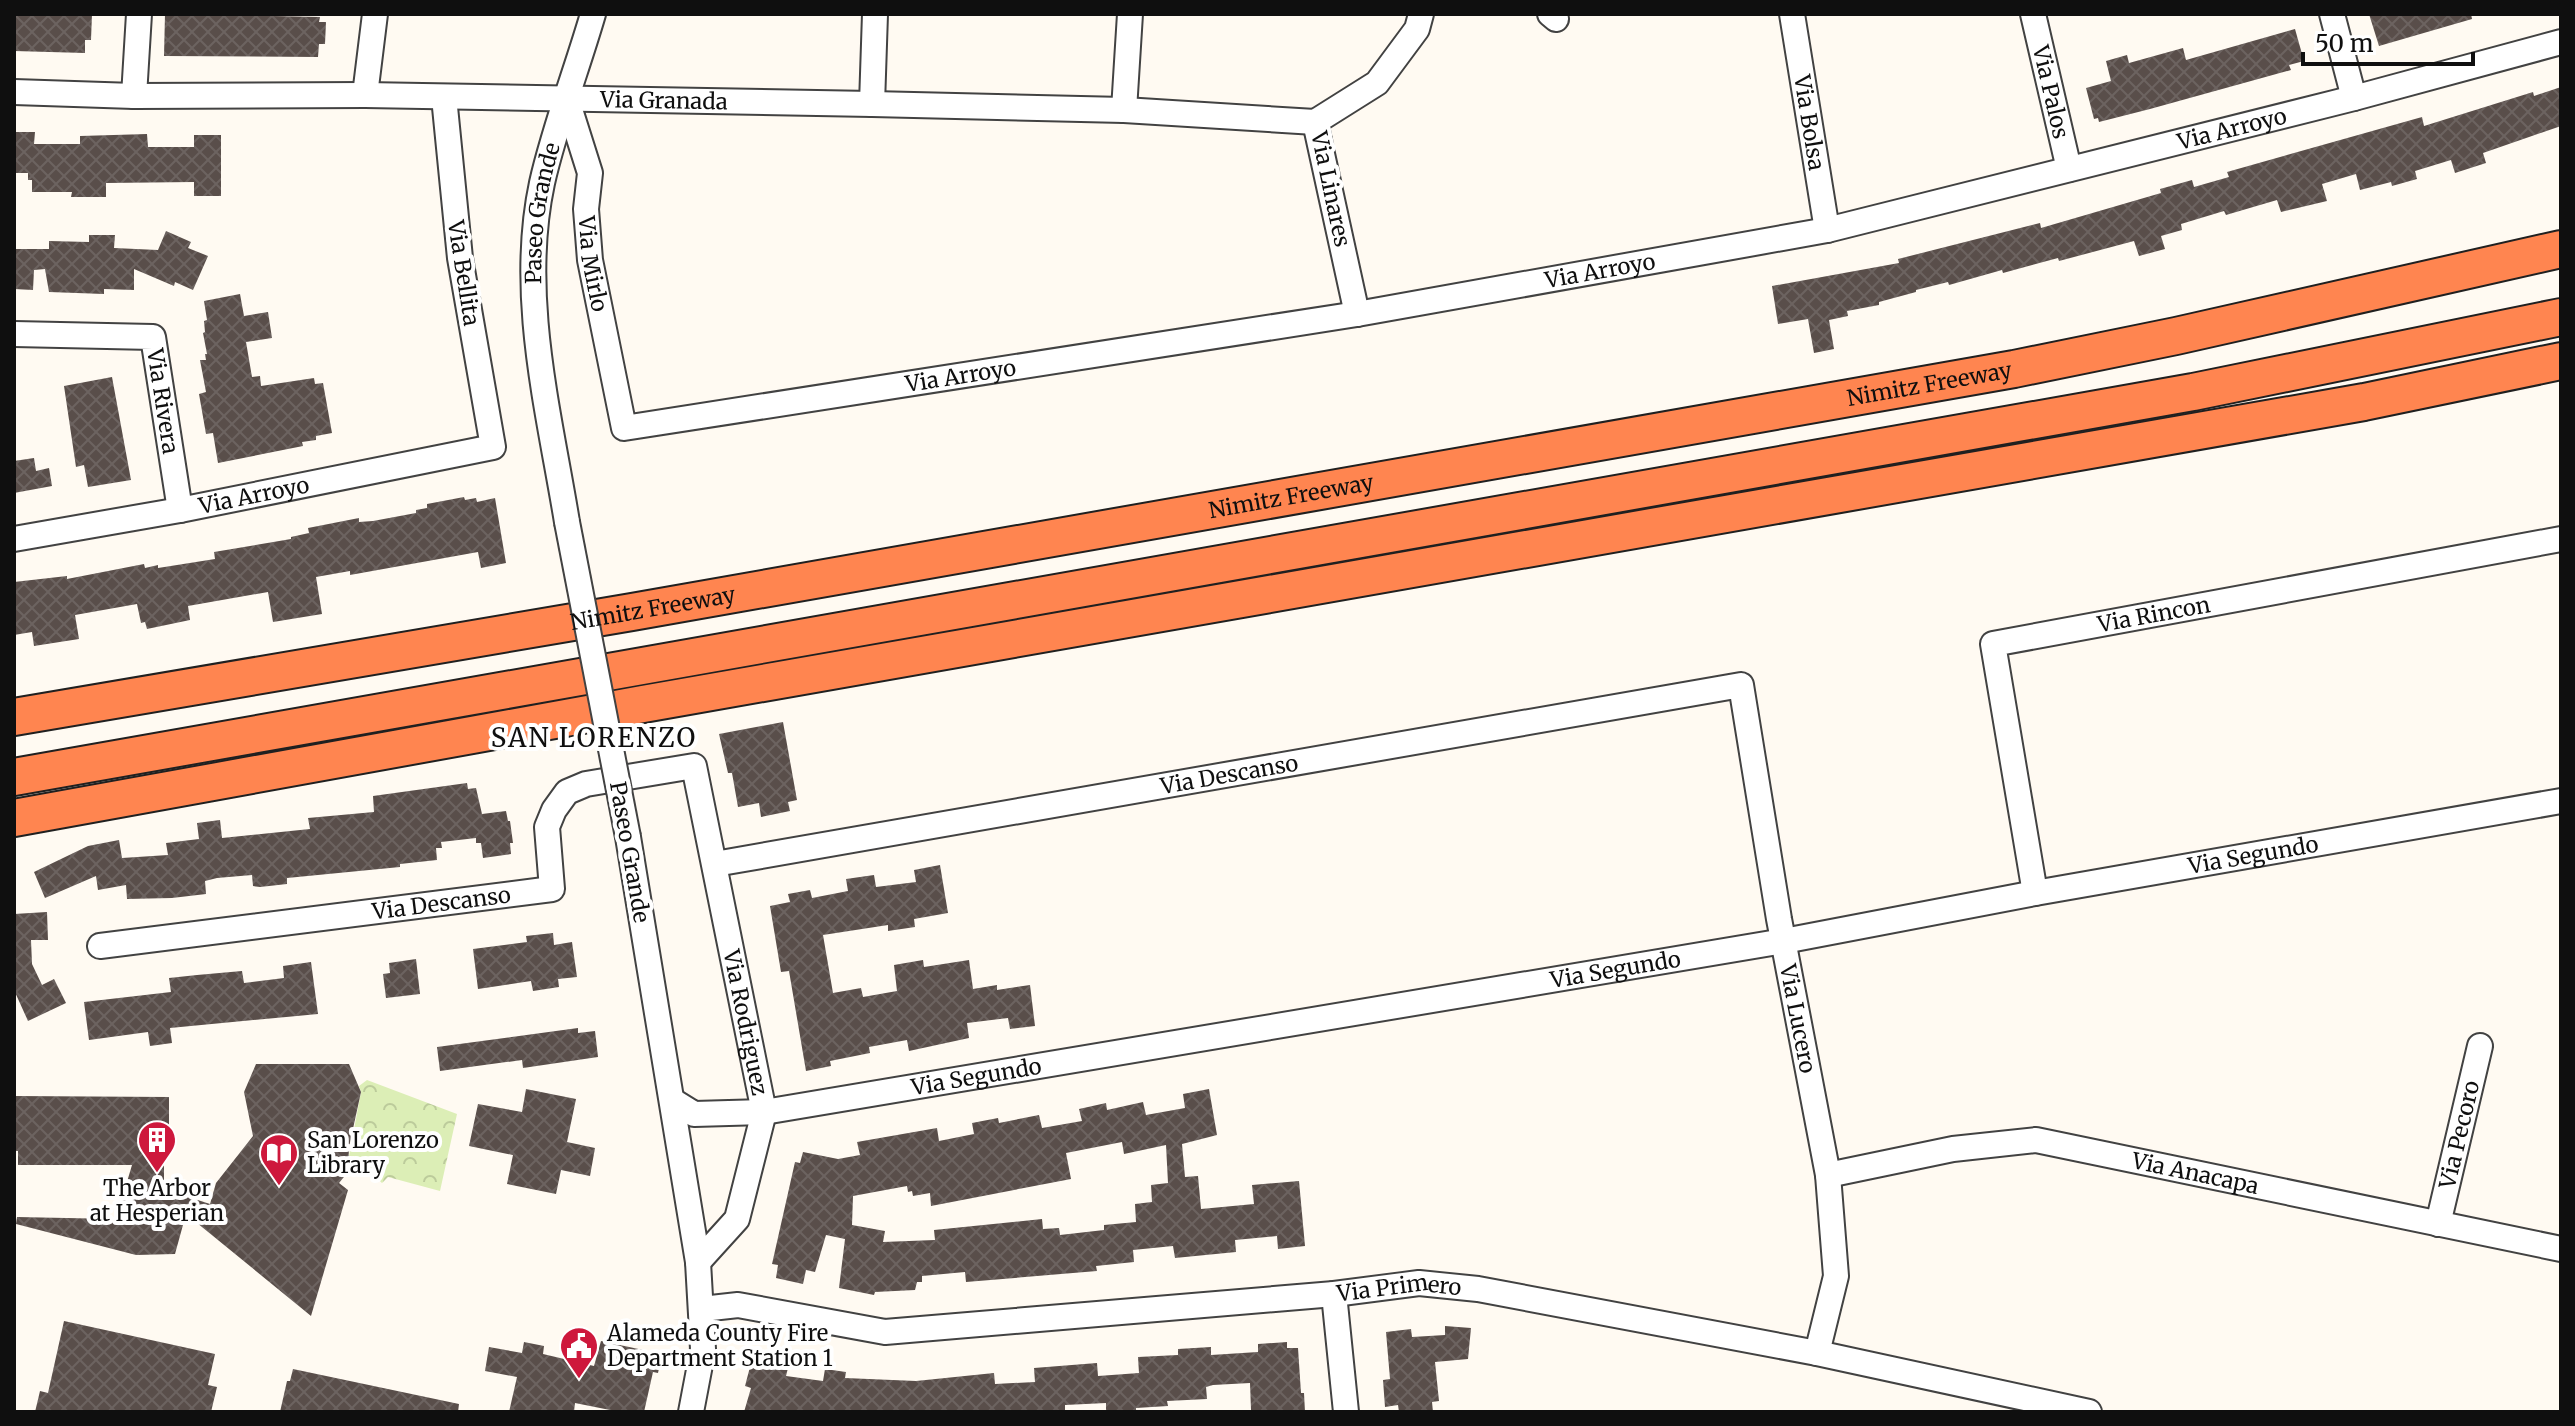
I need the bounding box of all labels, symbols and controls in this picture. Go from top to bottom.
scale bar [2303,16,2473,66]
text: 50 m [2315,28,2374,59]
street label: Via Palos [2027,42,2075,141]
street label: Via Bolsa [1788,72,1831,173]
street label: Via Granada [599,85,728,115]
street label: Via Arroyo [2173,101,2290,156]
street label: Via Linares [1305,128,1357,249]
street label: Paseo Grande [519,139,566,284]
street label: Via Mirlo [573,214,614,314]
street label: Via Bellita [442,217,486,328]
street label: Via Arroyo [1542,247,1658,294]
street label: Via Rivera [141,346,185,456]
street label: Via Arroyo [902,353,1018,398]
street label: Nimitz Freeway [1845,356,2014,412]
street label: Nimitz Freeway [1206,468,1376,524]
street label: Via Arroyo [196,470,312,520]
street label: Nimitz Freeway [568,580,738,636]
street label: Via Rincon [2094,590,2213,639]
district label: SAN LORENZO [491,721,697,754]
street label: Via Descanso [1157,748,1300,800]
street label: Paseo Grande [604,779,656,925]
street label: Via Segundo [2185,830,2321,880]
street label: Via Descanso [369,880,512,926]
street label: Via Segundo [1547,945,1683,994]
street label: Via Rodriguez [717,946,774,1098]
street label: Via Lucero [1774,961,1822,1076]
street label: Via Segundo [908,1052,1044,1101]
street label: Via Pecoro [2433,1078,2485,1192]
building icon: The Arbor at Hesperian [136,1119,178,1174]
place label: San Lorenzo Library [307,1126,439,1179]
library icon: San Lorenzo Library [258,1132,300,1187]
street label: Via Anacapa [2128,1146,2262,1200]
place label: The Arbor at Hesperian [90,1174,224,1227]
street label: Via Primero [1334,1268,1463,1308]
place label: Alameda County Fire Department Station 1 [606,1319,833,1372]
public building icon: Alameda County Fire Department Station 1 [558,1325,600,1380]

